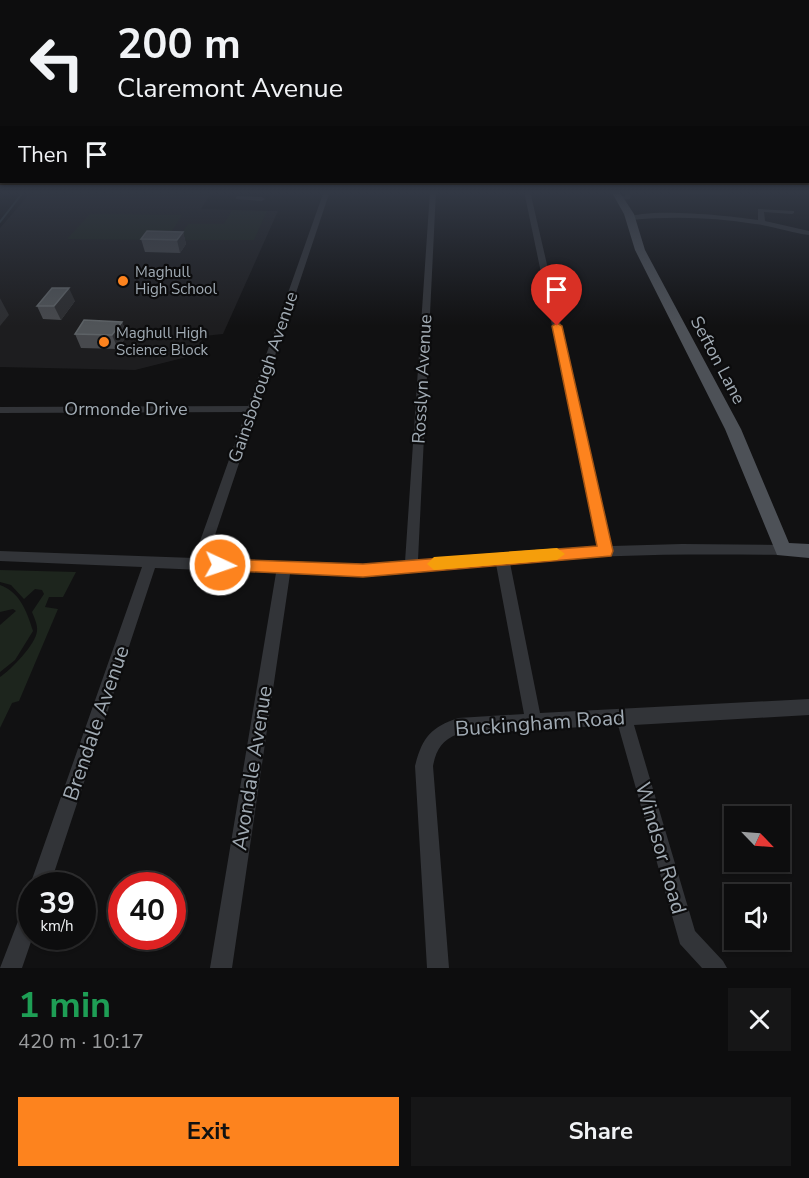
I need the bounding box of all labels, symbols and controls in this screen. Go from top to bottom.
text: 200 m [117,16,241,73]
icon: left [18,24,96,102]
text: Claremont Avenue [117,70,343,107]
icon: arrive [80,138,113,171]
text: Then [18,140,68,170]
place label: Maghull High School [135,262,217,299]
pin [531,264,582,326]
icon: arrive [540,273,573,306]
marker: Maghull High School [116,274,130,288]
street label: Gainsborough Avenue [222,288,304,466]
street label: Sefton Lane [685,312,751,408]
street label: Rosslyn Avenue [407,314,437,444]
place label: Maghull High Science Block [116,323,209,360]
marker: Maghull High Science Block [97,335,111,349]
street label: Ormonde Drive [64,397,188,421]
position arrow [188,533,252,597]
street label: Brendale Avenue [56,642,136,804]
street label: Avondale Avenue [225,684,279,852]
street label: Buckingham Road [454,703,626,743]
street label: Windsor Road [629,779,693,917]
north arrow [724,806,790,872]
map controls [724,806,790,950]
speed limit sign: 40 [108,872,186,950]
text: 39 [39,883,75,924]
button: sound [724,884,790,950]
text: km/h [40,916,74,936]
text: 1 min [18,981,111,1030]
button: close [728,988,791,1051]
text: 420 m · 10:17 [18,1028,144,1055]
button: Exit [18,1097,399,1166]
button: Share [411,1097,791,1166]

